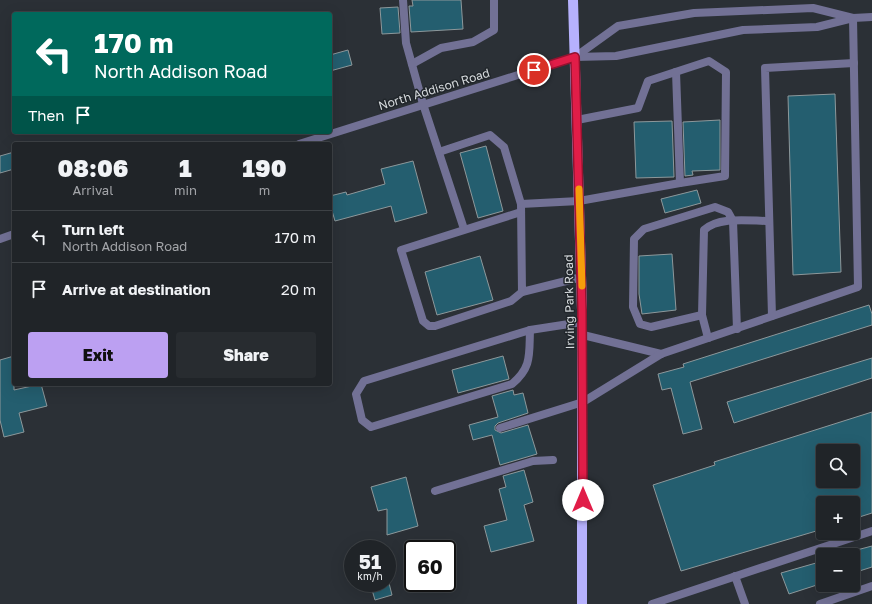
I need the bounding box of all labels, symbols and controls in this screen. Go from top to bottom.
text: 170 m [94,26,173,59]
icon: left [28,28,80,80]
pin [517,53,551,87]
icon: arrive [523,59,545,81]
text: North Addison Road [94,60,267,82]
street label: North Addison Road [376,65,492,113]
icon: arrive [72,104,94,126]
text: Then [28,106,64,124]
text: 08:06 [57,153,128,182]
text: 1 [179,153,192,182]
text: 190 [242,153,286,182]
text: Arrival [73,182,113,198]
text: min [174,182,197,198]
text: m [259,182,270,198]
text: Turn left [62,220,124,238]
icon: left [28,226,50,248]
text: 170 m [274,228,316,246]
text: North Addison Road [62,238,187,254]
street label: Irving Park Road [561,254,577,350]
icon: arrive [28,278,50,300]
text: Arrive at destination [62,280,211,298]
text: 20 m [281,280,316,298]
button: Exit [28,332,168,378]
button: Share [176,332,316,378]
map controls [816,444,860,592]
button: search [816,444,860,488]
position arrow [562,479,604,521]
button: + [816,496,860,540]
speed limit sign: 60 [404,540,456,592]
button: − [816,548,860,592]
text: 51 [359,549,381,573]
text: km/h [357,570,383,582]

